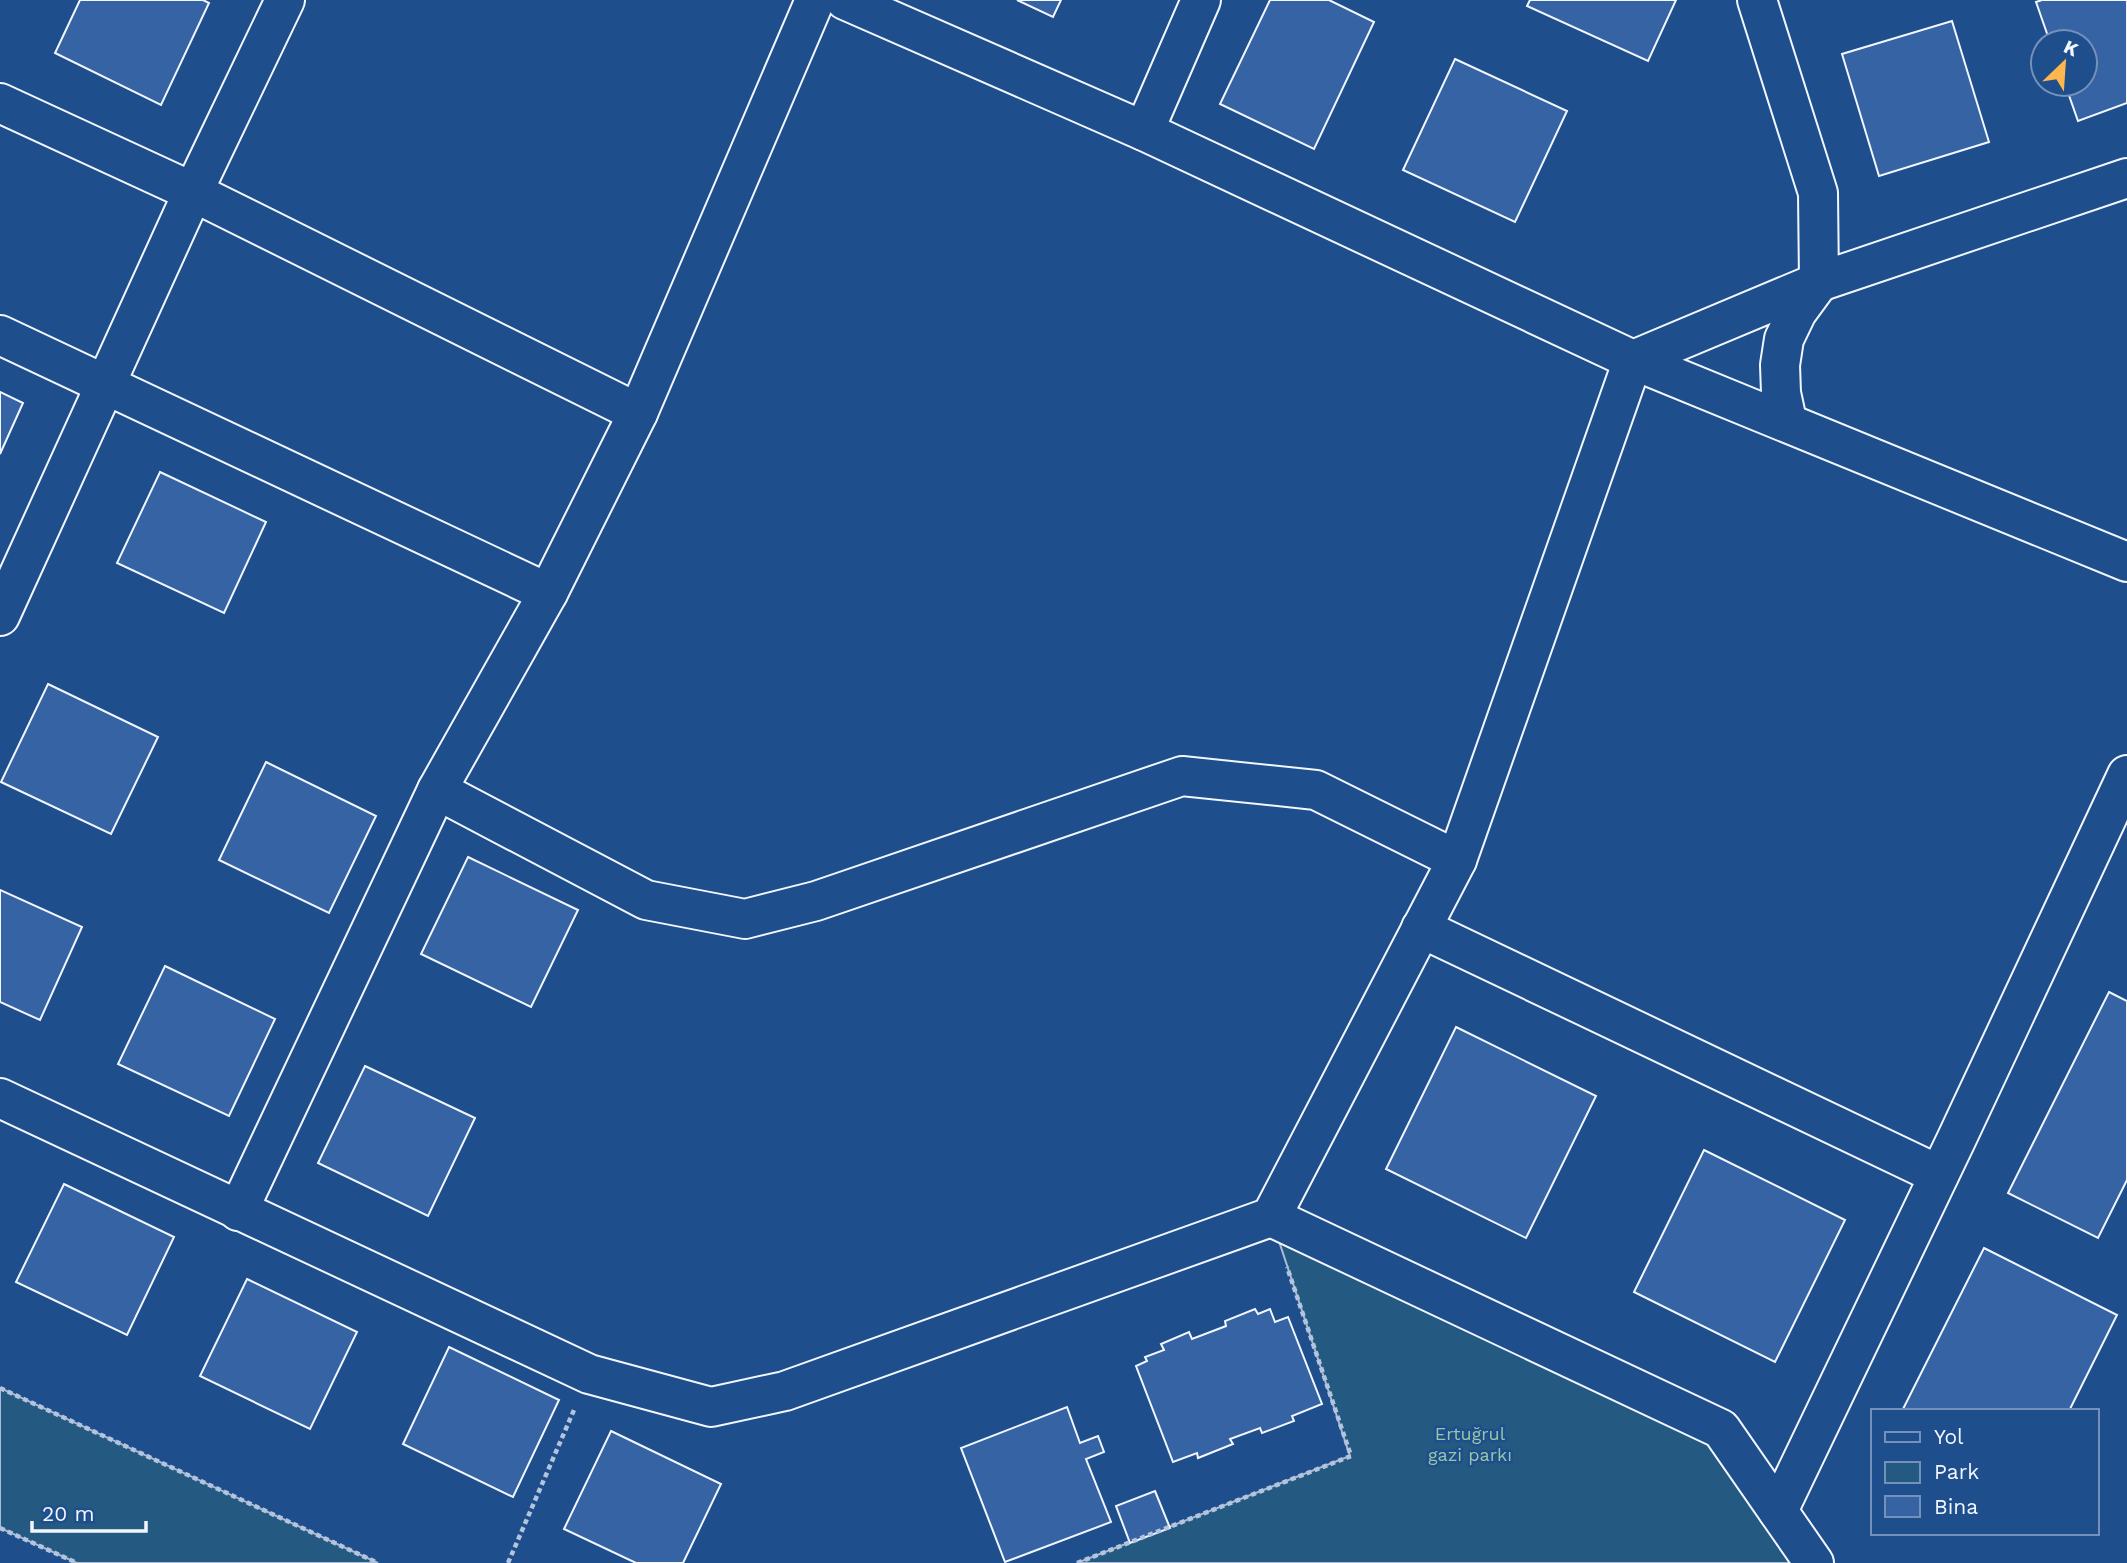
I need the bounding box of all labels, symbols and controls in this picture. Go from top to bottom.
north arrow [2029,28,2099,98]
text: K [2060,35,2082,61]
legend [1871,1409,2099,1535]
park label: Ertuğrul gazi parkı [1428,1423,1512,1465]
text: Yol [1934,1424,1964,1449]
text: Park [1934,1459,1979,1484]
scale bar [32,1490,145,1534]
text: Bina [1934,1494,1978,1519]
text: 20 m [42,1501,94,1526]

